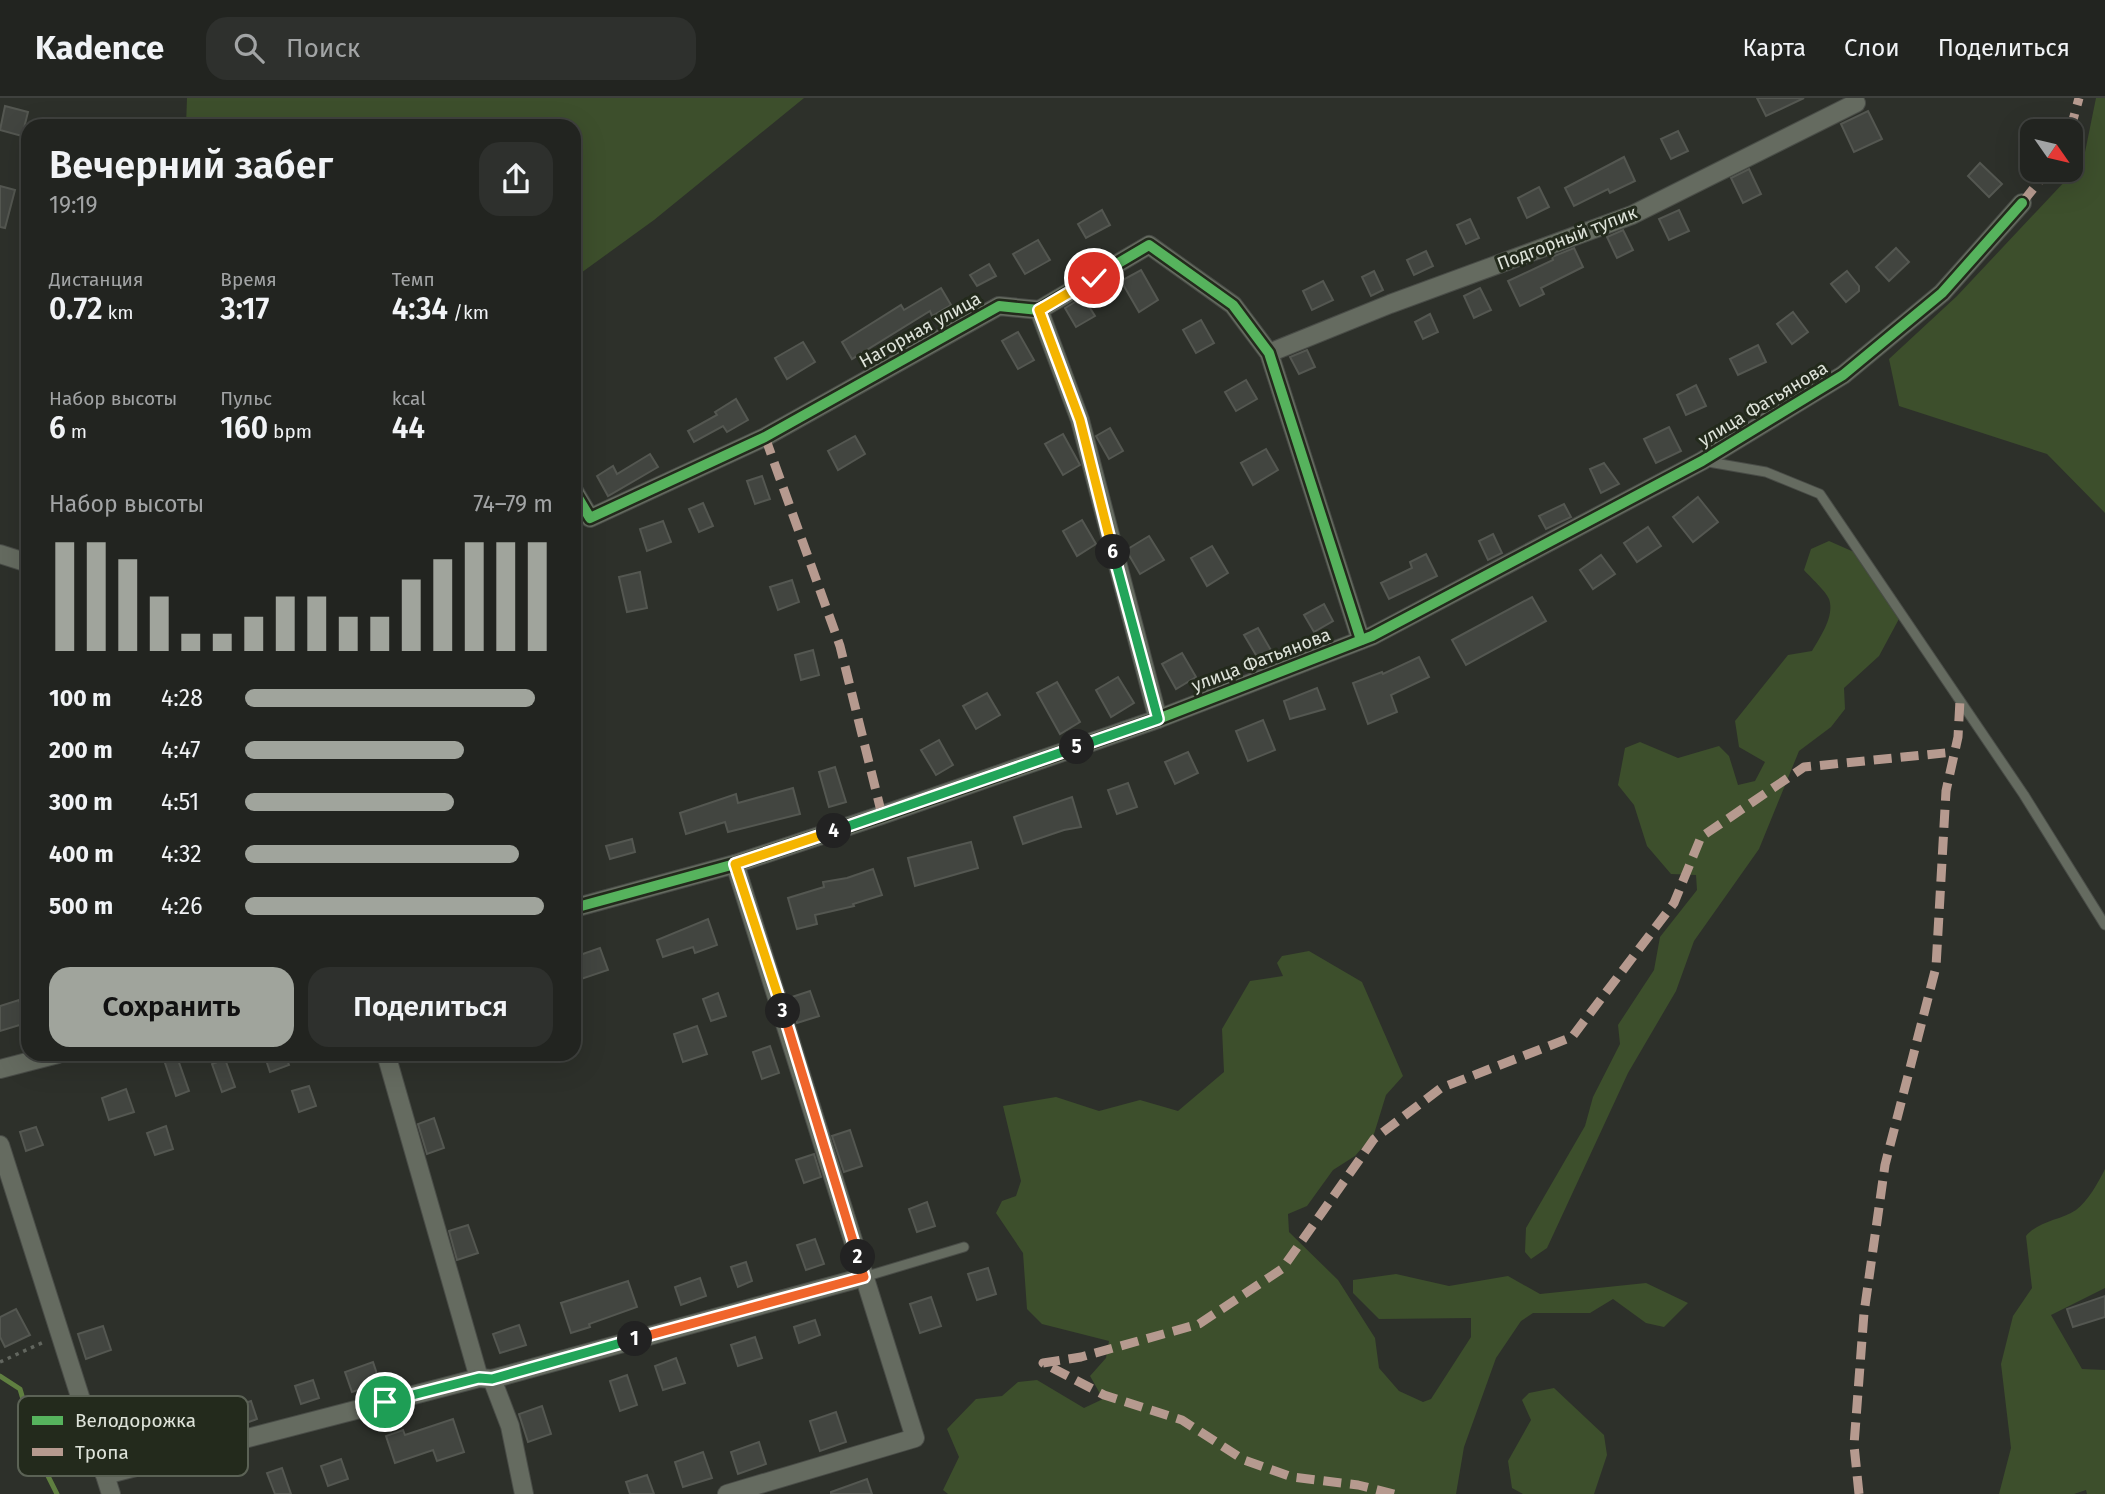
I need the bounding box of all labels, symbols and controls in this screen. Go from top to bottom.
search box [206,17,696,80]
text: Kadence [35,28,164,68]
icon: search [230,29,268,67]
text: Поиск [286,33,360,64]
text: Карта [1742,34,1806,62]
text: Слои [1844,34,1900,62]
text: Поделиться [1938,34,2070,62]
north arrow [2020,119,2082,182]
map controls [2020,119,2083,182]
text: Вечерний забег [49,142,333,188]
button: share [479,142,553,216]
text: 19:19 [49,191,98,219]
street label: Подгорный тупик [1494,201,1641,275]
pin [1064,248,1124,308]
icon: check [1075,259,1113,297]
text: Дистанция [49,268,144,291]
text: Время [220,268,277,291]
text: Темп [392,268,435,291]
street label: Нагорная улица [855,287,985,373]
text: 0.72 [49,291,103,327]
text: 3:17 [220,291,269,327]
text: 4:34 [392,291,448,327]
text: km [103,301,134,324]
text: /km [448,301,489,324]
street label: улица Фатьянова [1694,357,1832,451]
text: Набор высоты [49,387,177,410]
text: Пульс [220,387,272,410]
text: kcal [392,387,426,410]
text: 6 [49,410,66,446]
text: 160 [220,410,268,446]
text: 44 [392,410,425,446]
text: m [66,420,87,443]
text: bpm [268,420,312,443]
text: Набор высоты [49,490,204,518]
text: 74–79 m [473,490,553,518]
pin: 6 [1096,534,1130,570]
text: 6 [1107,540,1118,563]
street label: улица Фатьянова [1188,623,1334,697]
text: 100 m [49,684,111,712]
text: 4:28 [161,684,203,712]
pin: 5 [1060,730,1094,764]
text: 5 [1071,735,1082,758]
text: 200 m [49,736,113,764]
text: 4:47 [161,736,201,764]
text: 300 m [49,788,113,816]
text: 4:51 [161,788,199,816]
pin: 4 [816,814,852,848]
text: 4 [828,819,839,842]
text: 400 m [49,840,114,868]
text: 4:32 [161,840,202,868]
text: 500 m [49,892,113,920]
text: 4:26 [161,892,202,920]
button: Сохранить [49,967,294,1047]
button: Поделиться [308,967,553,1047]
pin: 3 [766,993,800,1028]
text: 3 [778,999,787,1022]
pin: 2 [840,1240,876,1274]
text: 2 [853,1245,862,1268]
pin: 1 [618,1322,652,1356]
text: 1 [630,1327,639,1350]
pin [355,1372,415,1432]
icon: arrive [366,1383,404,1421]
legend [18,1396,248,1476]
text: Велодорожка [75,1409,196,1432]
text: Тропа [75,1441,129,1464]

